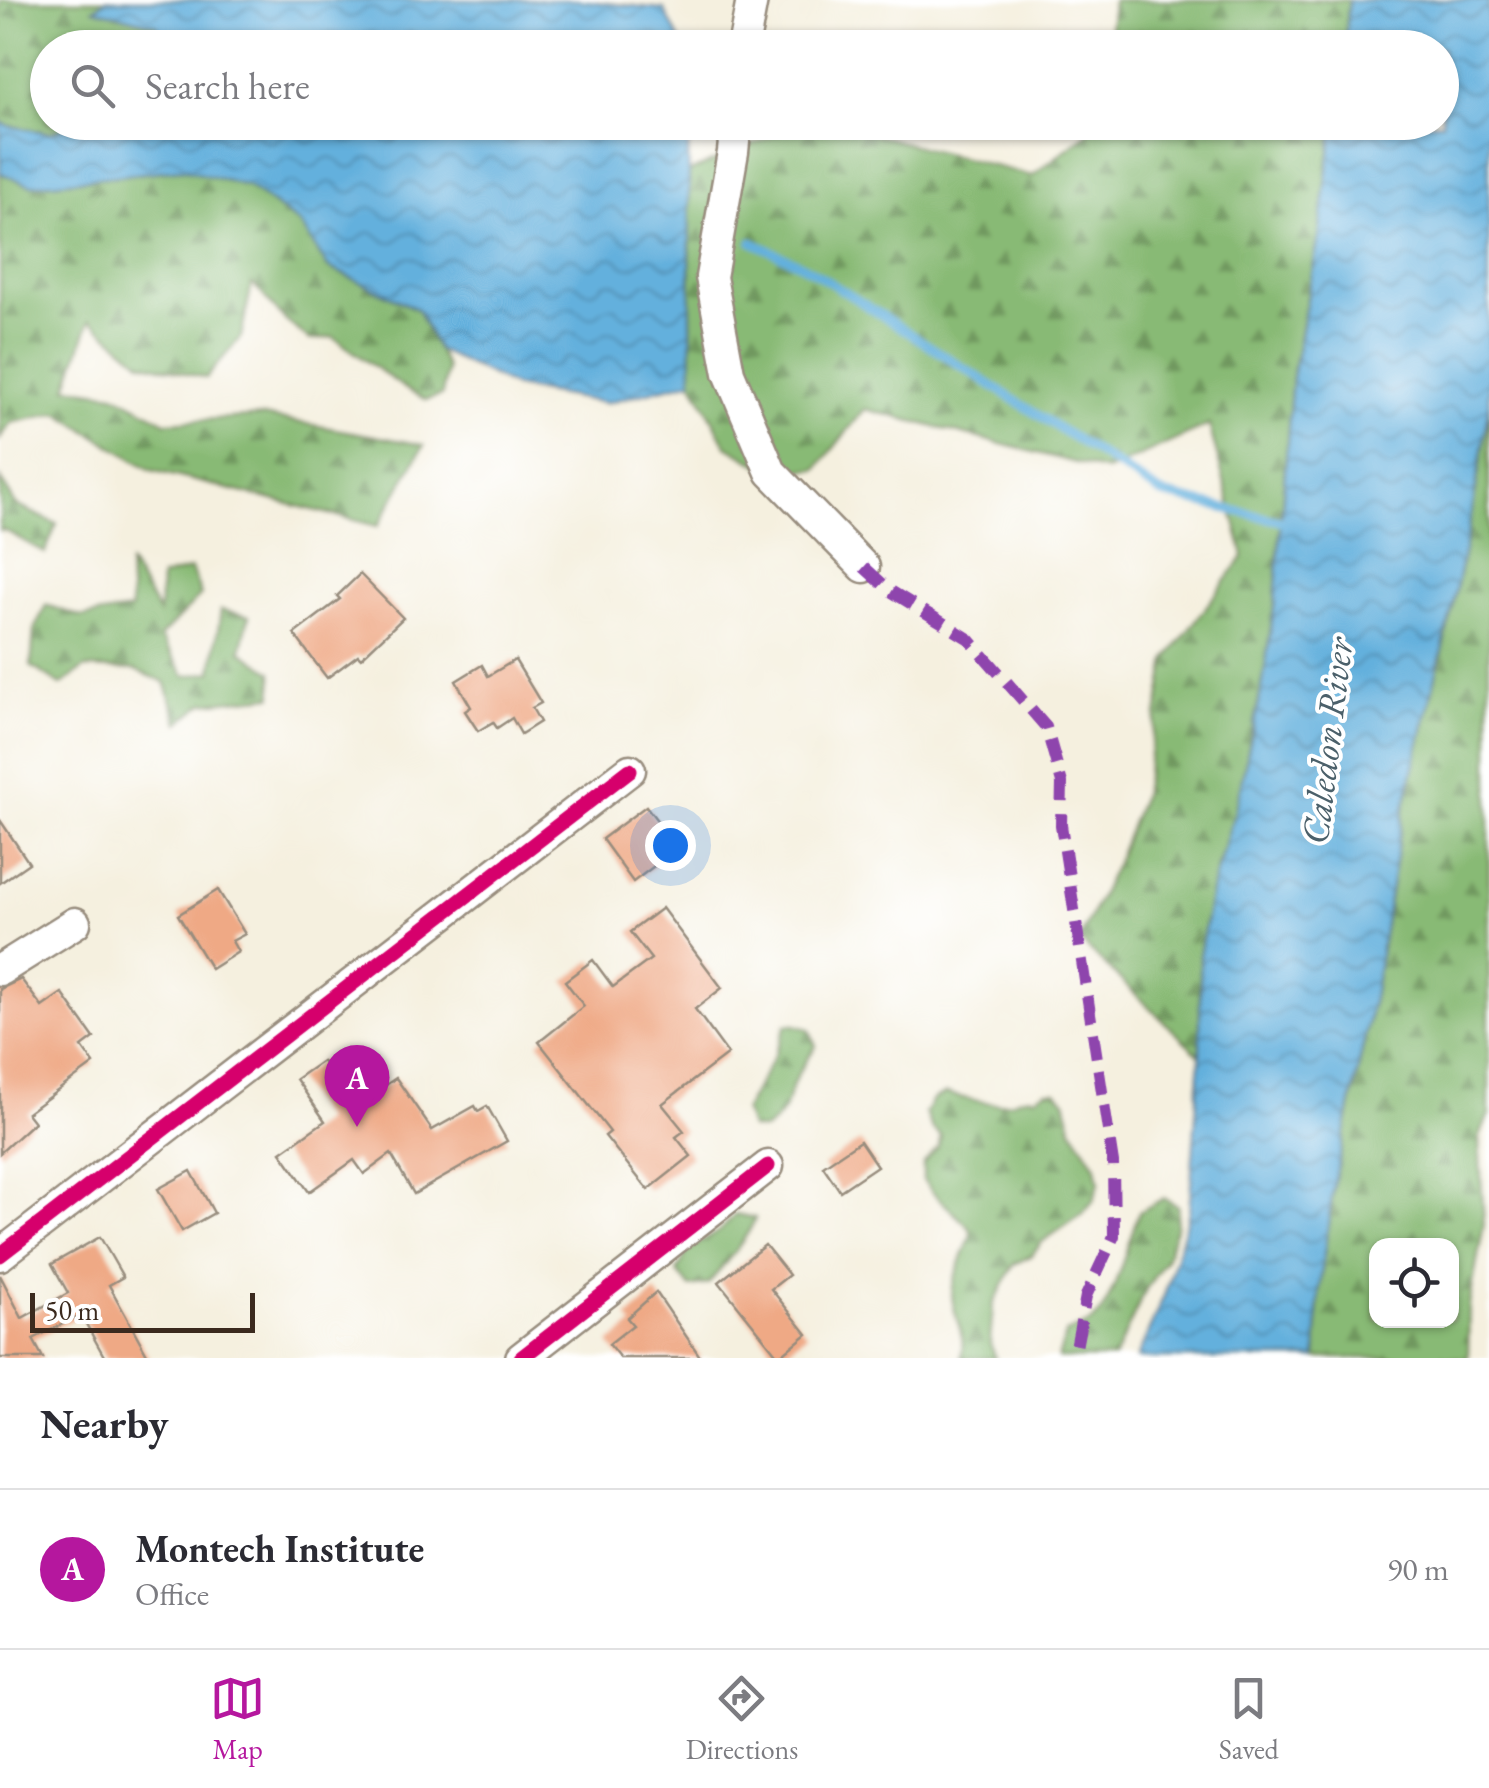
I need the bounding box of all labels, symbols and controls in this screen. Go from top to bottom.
search box [30,30,1459,140]
icon: search [65,58,120,113]
text: Search here [145,61,310,110]
water label: Caledon River [1290,633,1364,847]
your location [645,820,696,871]
pin: A [324,1044,390,1127]
map controls [1369,1238,1459,1328]
button: locate [1369,1238,1459,1328]
scale bar [30,1288,255,1332]
text: 50 m [45,1292,99,1328]
text: Nearby [40,1396,169,1451]
text: Montech Institute [135,1524,424,1573]
text: A [61,1548,84,1590]
text: 90 m [1387,1548,1449,1590]
text: Office [135,1573,209,1615]
tab: Map [210,1671,265,1767]
tab: Directions [686,1671,798,1767]
tab: Saved [1219,1671,1279,1767]

